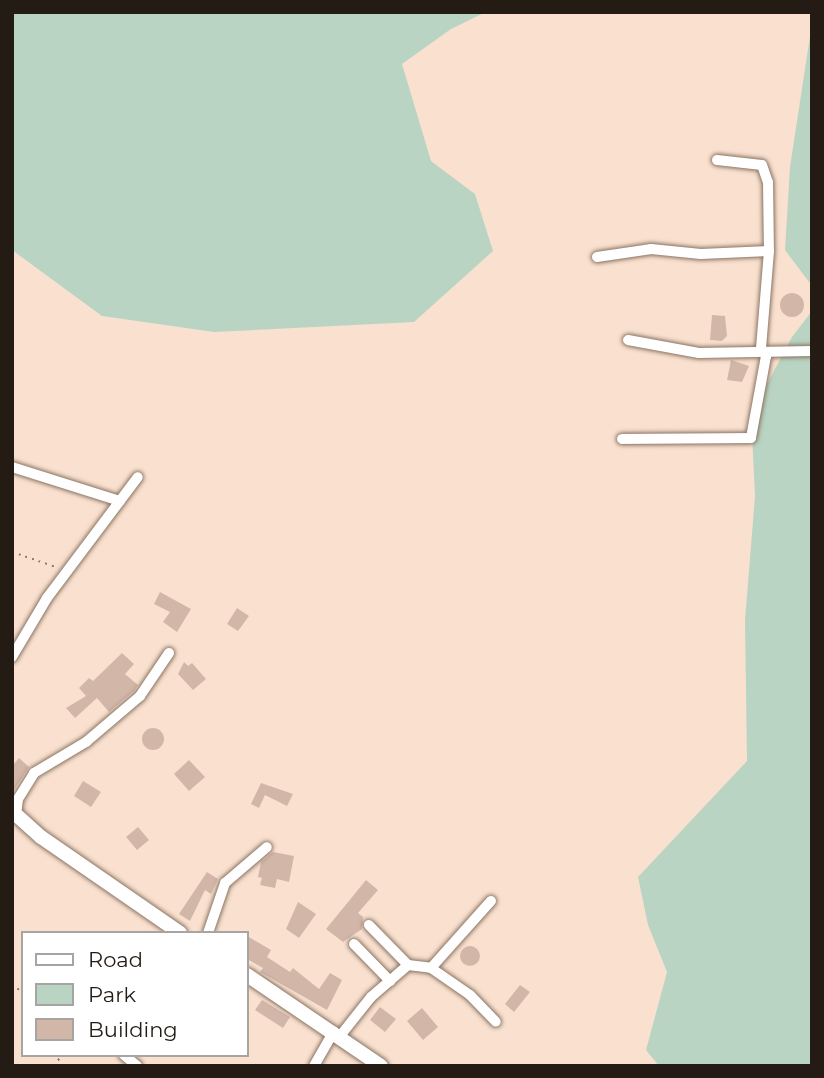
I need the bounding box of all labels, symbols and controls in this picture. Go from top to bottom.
legend [21,931,248,1057]
text: Road [88,947,143,972]
text: Park [88,982,136,1007]
text: Building [88,1017,178,1042]

